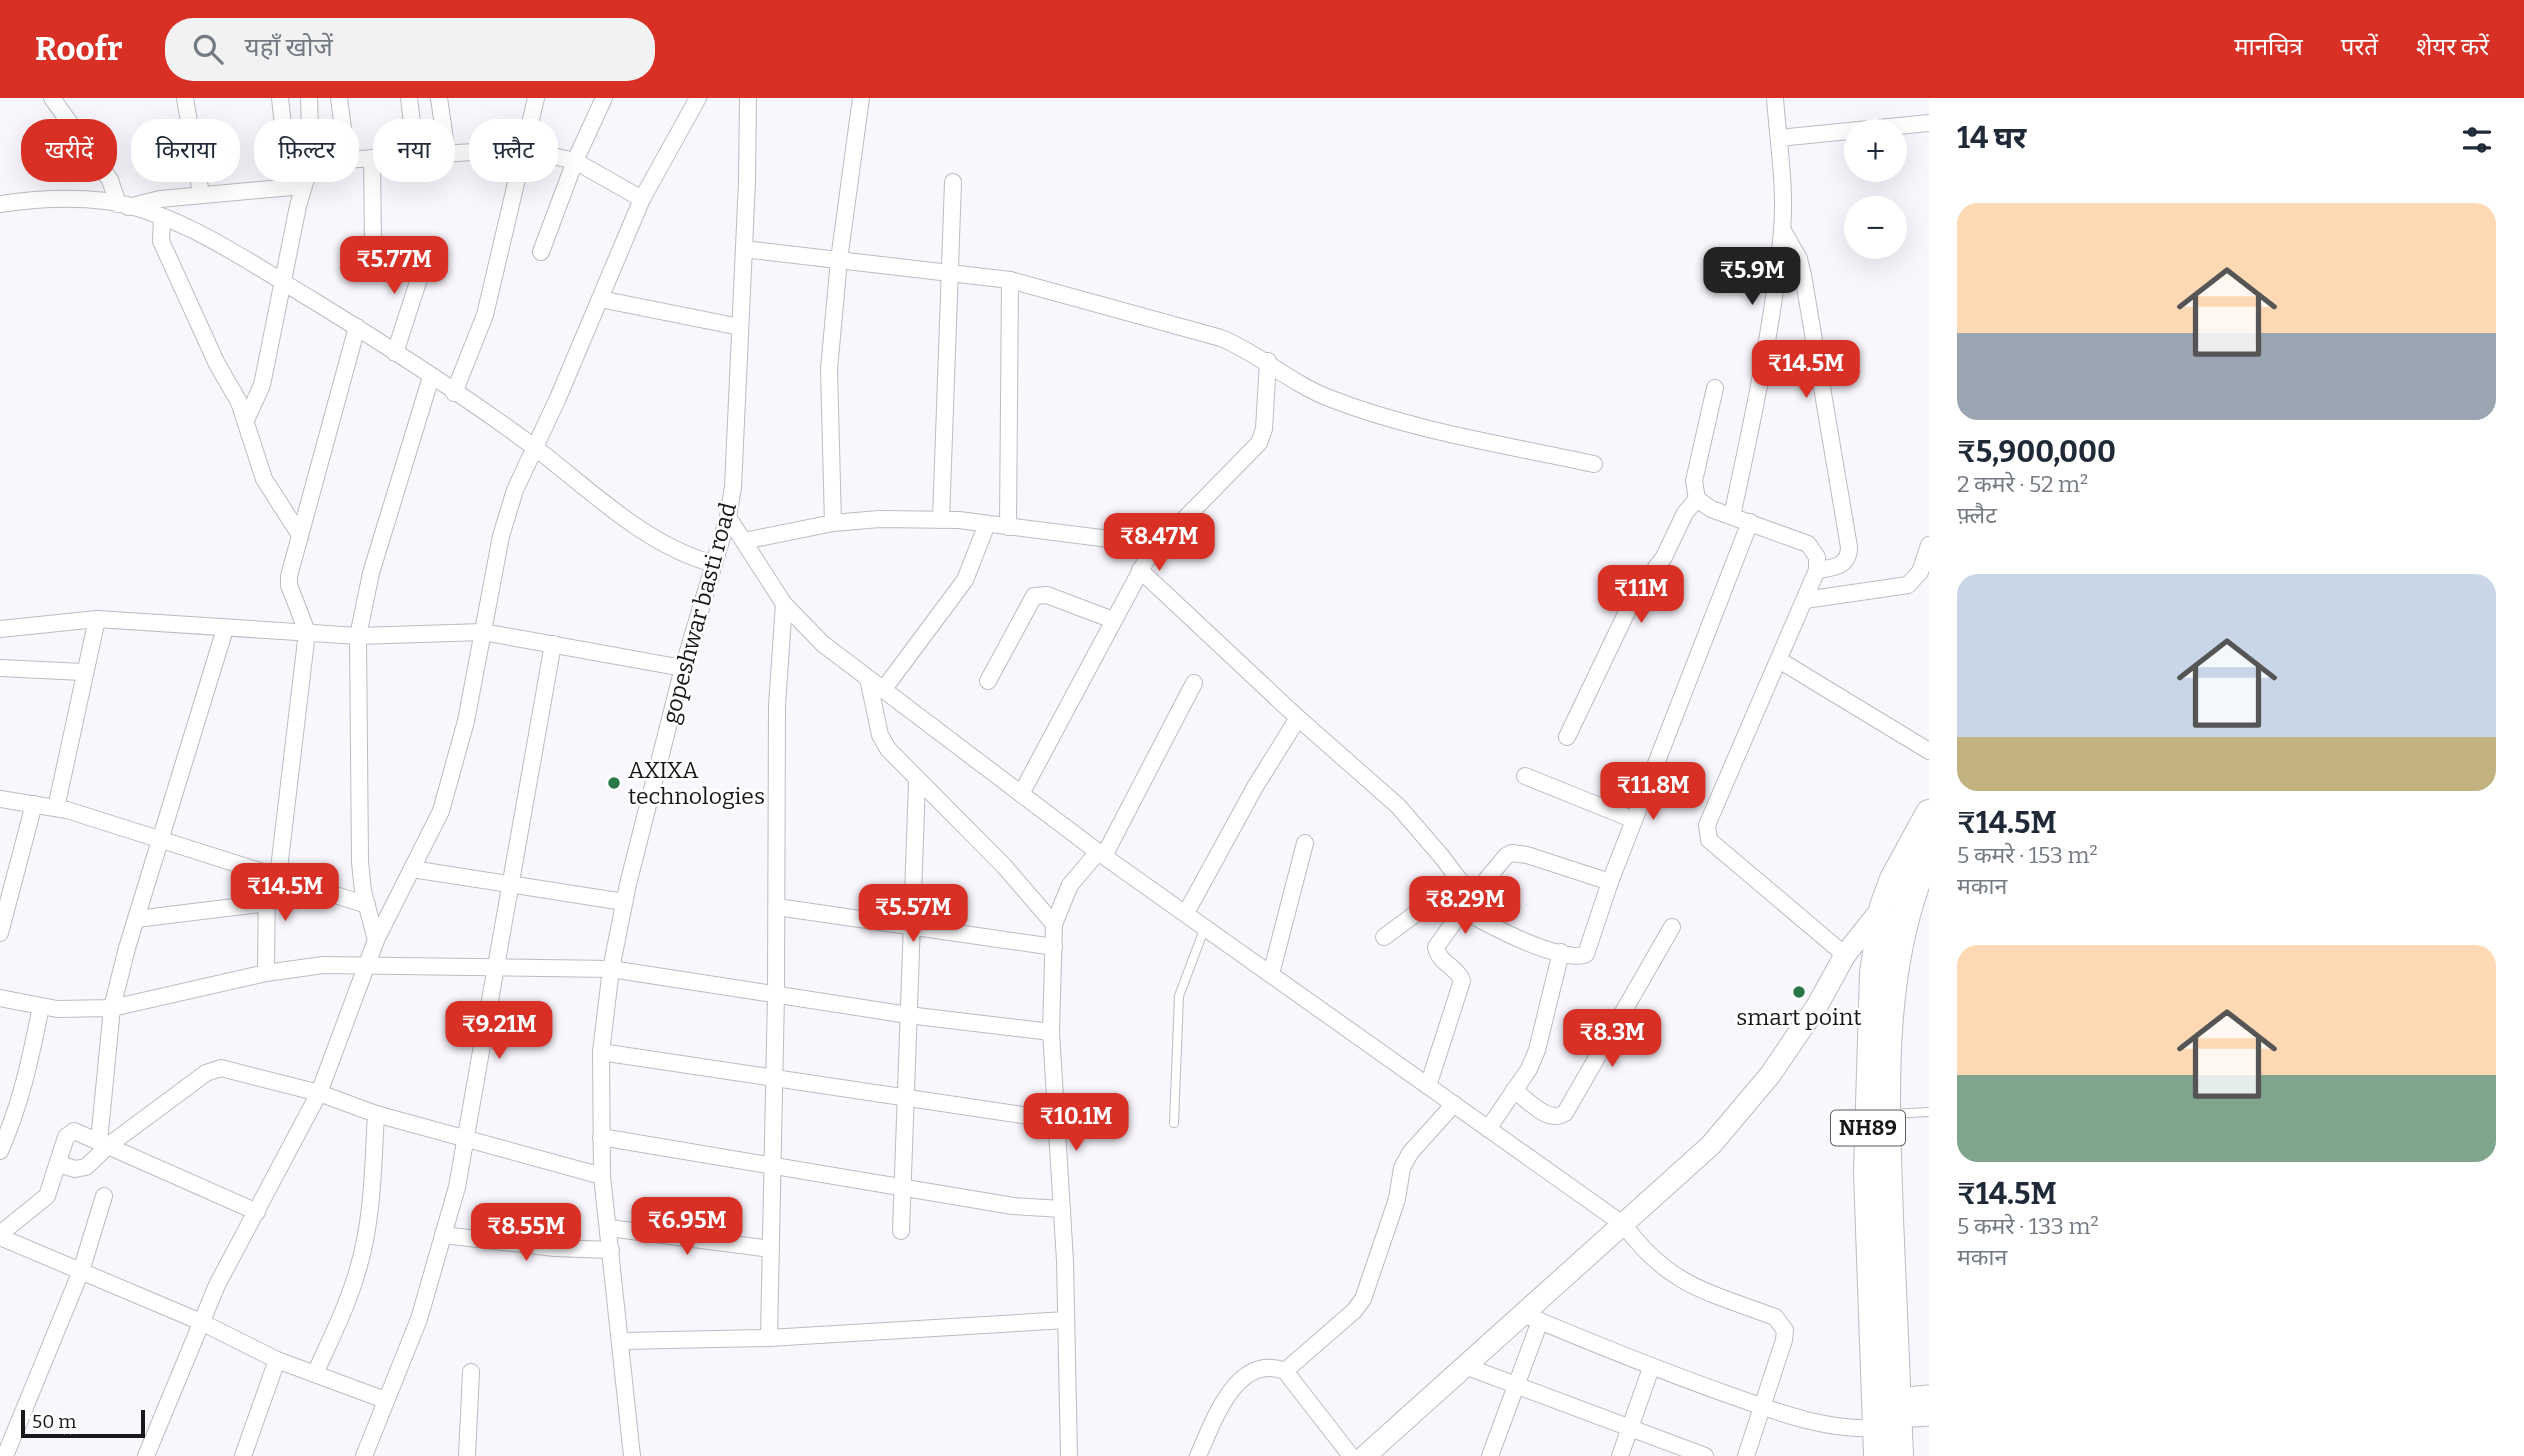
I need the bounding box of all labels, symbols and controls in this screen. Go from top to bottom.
search box [165,18,655,81]
text: Roofr [35,29,123,69]
icon: search [189,30,227,68]
text: यहाँ खोजें [245,32,333,63]
text: मानचित्र [2234,33,2303,61]
text: परतें [2341,33,2378,61]
text: शेयर करें [2416,33,2489,61]
chip: खरीदें [21,119,117,182]
chip: किराया [131,119,240,182]
chip: फ़िल्टर [254,119,359,182]
chip: नया [373,119,455,182]
chip: फ़्लैट [469,119,558,182]
map controls [1844,119,1907,259]
button: + [1844,119,1907,182]
text: 14 घर [1957,120,2026,156]
icon: filters [2458,121,2496,159]
button: − [1844,196,1907,259]
pin: ₹5.77M [337,236,451,296]
text: ₹5.77M [356,245,432,273]
pin: ₹5.9M [1703,248,1801,307]
icon: home [2164,249,2290,375]
text: ₹5.9M [1719,256,1785,284]
pin: ₹14.5M [1749,341,1863,400]
text: ₹14.5M [1768,349,1844,377]
text: ₹5,900,000 [1957,434,2116,470]
text: 2 कमरे · 52 m² [1957,470,2088,498]
street label: gopeshwar basti road [656,499,742,727]
text: फ़्लैट [1957,501,1997,529]
pin: ₹8.47M [1102,514,1216,573]
text: ₹8.47M [1120,522,1198,550]
pin: ₹11M [1600,566,1682,625]
text: ₹11M [1614,574,1668,602]
icon: home [2164,620,2290,746]
place label: AXIXA technologies [628,756,765,810]
pin: ₹11.8M [1596,762,1710,822]
text: ₹11.8M [1616,771,1690,799]
marker: AXIXA technologies [606,775,622,791]
text: ₹14.5M [1957,805,2057,841]
text: 5 कमरे · 153 m² [1957,841,2098,869]
pin: ₹14.5M [228,864,342,923]
text: ₹14.5M [247,872,323,900]
text: मकान [1957,872,2007,900]
pin: ₹8.29M [1408,876,1522,936]
pin: ₹5.57M [856,884,970,944]
text: ₹8.29M [1425,885,1505,913]
text: ₹5.57M [875,893,951,921]
marker: smart point [1791,984,1807,1000]
icon: home [2164,991,2290,1117]
pin: ₹9.21M [442,1002,556,1061]
place label: smart point [1736,1003,1862,1031]
text: ₹9.21M [461,1010,537,1038]
pin: ₹8.3M [1563,1010,1661,1069]
text: ₹8.3M [1579,1018,1645,1046]
pin: ₹10.1M [1019,1094,1133,1153]
text: ₹10.1M [1040,1102,1112,1130]
road number: NH89 [1831,1110,1905,1146]
text: ₹14.5M [1957,1176,2057,1212]
pin: ₹6.95M [630,1198,744,1257]
pin: ₹8.55M [469,1204,583,1263]
text: ₹6.95M [647,1206,727,1234]
text: ₹8.55M [487,1212,565,1240]
text: 5 कमरे · 133 m² [1957,1212,2099,1240]
text: मकान [1957,1243,2007,1271]
scale bar [21,1407,145,1439]
text: 50 m [32,1410,76,1433]

